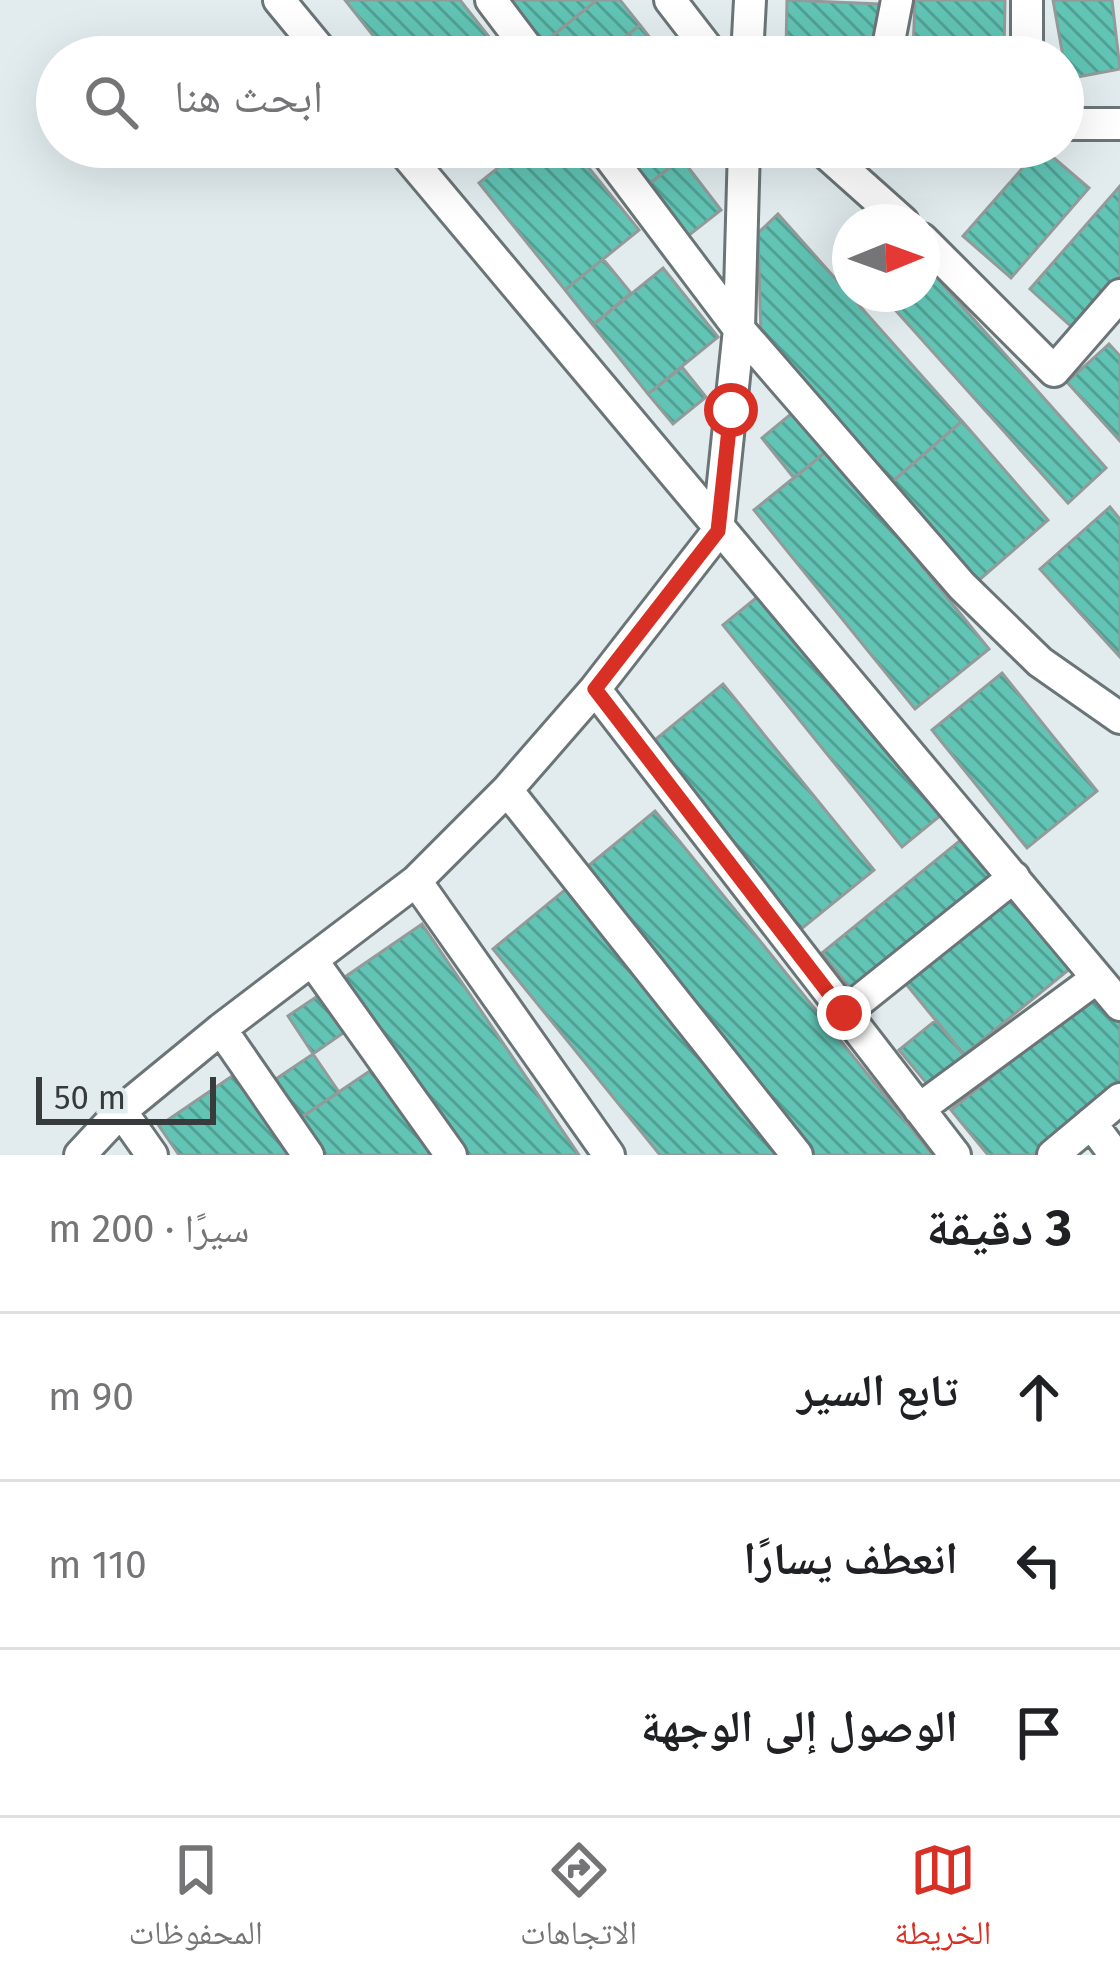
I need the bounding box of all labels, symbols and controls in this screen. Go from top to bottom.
search box [36,36,1084,168]
icon: search [78,69,144,135]
text: ابحث هنا [174,70,323,124]
north arrow [832,204,940,312]
route start [704,383,758,437]
route end [817,986,871,1040]
scale bar [36,1071,216,1124]
text: 50 m [54,1078,126,1118]
text: 3 دقيقة [926,1197,1072,1259]
text: سيرًا · 200 m [48,1206,249,1252]
text: تابع السير [797,1364,958,1418]
icon: ahead [1006,1364,1072,1430]
text: 90 m [48,1374,134,1420]
text: انعطف يسارًا [743,1532,958,1586]
icon: left [1006,1532,1072,1598]
text: 110 m [48,1542,147,1588]
text: الوصول إلى الوجهة [641,1700,958,1754]
icon: arrive [1006,1700,1072,1766]
tab: المحفوظات [129,1837,263,1965]
tab: الاتجاهات [520,1837,637,1965]
tab: الخريطة [894,1837,991,1965]

